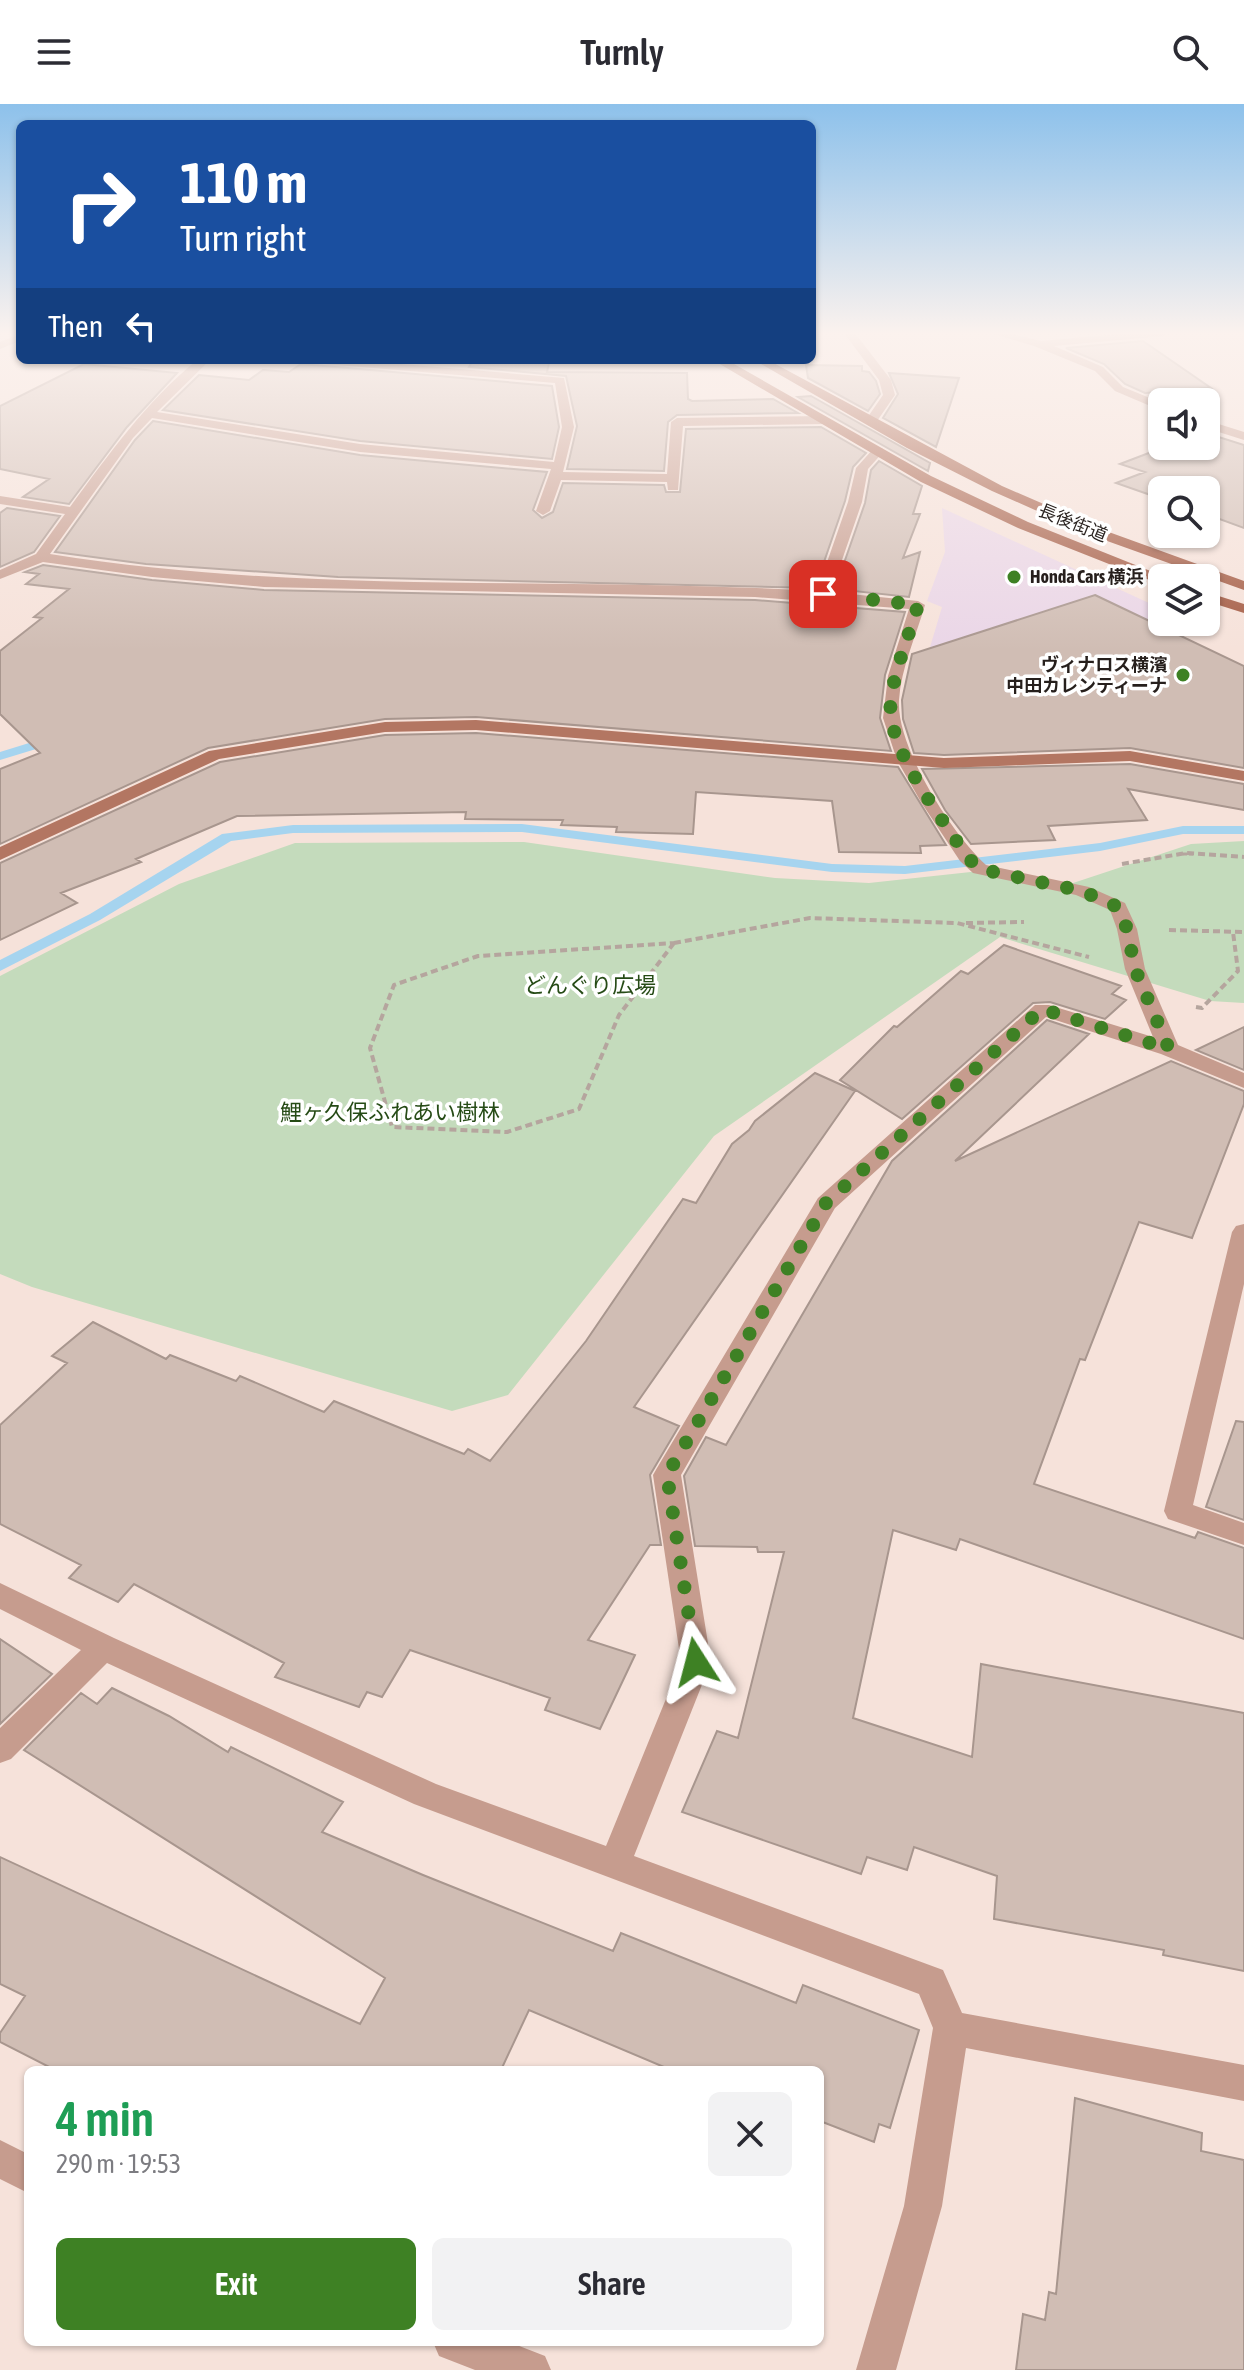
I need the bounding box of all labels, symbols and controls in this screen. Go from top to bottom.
icon: menu [32,30,76,74]
icon: search [1168,30,1212,74]
text: Turnly [580,31,664,73]
text: 110 m [180,151,307,215]
icon: right [48,152,152,256]
text: Turn right [180,217,307,259]
icon: left [119,304,163,348]
text: Then [48,309,103,343]
map controls [1148,388,1220,636]
button: sound [1148,388,1220,460]
button: search [1148,476,1220,548]
street label: 長後街道 [1036,499,1110,546]
pin [789,560,857,628]
button: layers [1148,564,1220,636]
place label: Honda Cars 横浜 [1030,566,1144,587]
marker: Honda Cars 横浜 [1005,568,1023,586]
icon: arrive [801,572,845,616]
place label: ヴィナロス横濱 中田カレンティーナ [1006,654,1168,696]
marker: ヴィナロス横濱 中田カレンティーナ [1174,666,1192,684]
park label: どんぐり広場 [524,972,656,998]
park label: 鯉ヶ久保ふれあい樹林 [280,1099,500,1125]
position arrow [654,1620,738,1704]
text: 4 min [56,2091,154,2146]
button: close [708,2092,792,2176]
text: 290 m · 19:53 [56,2149,181,2179]
button: Exit [56,2238,416,2330]
button: Share [432,2238,792,2330]

